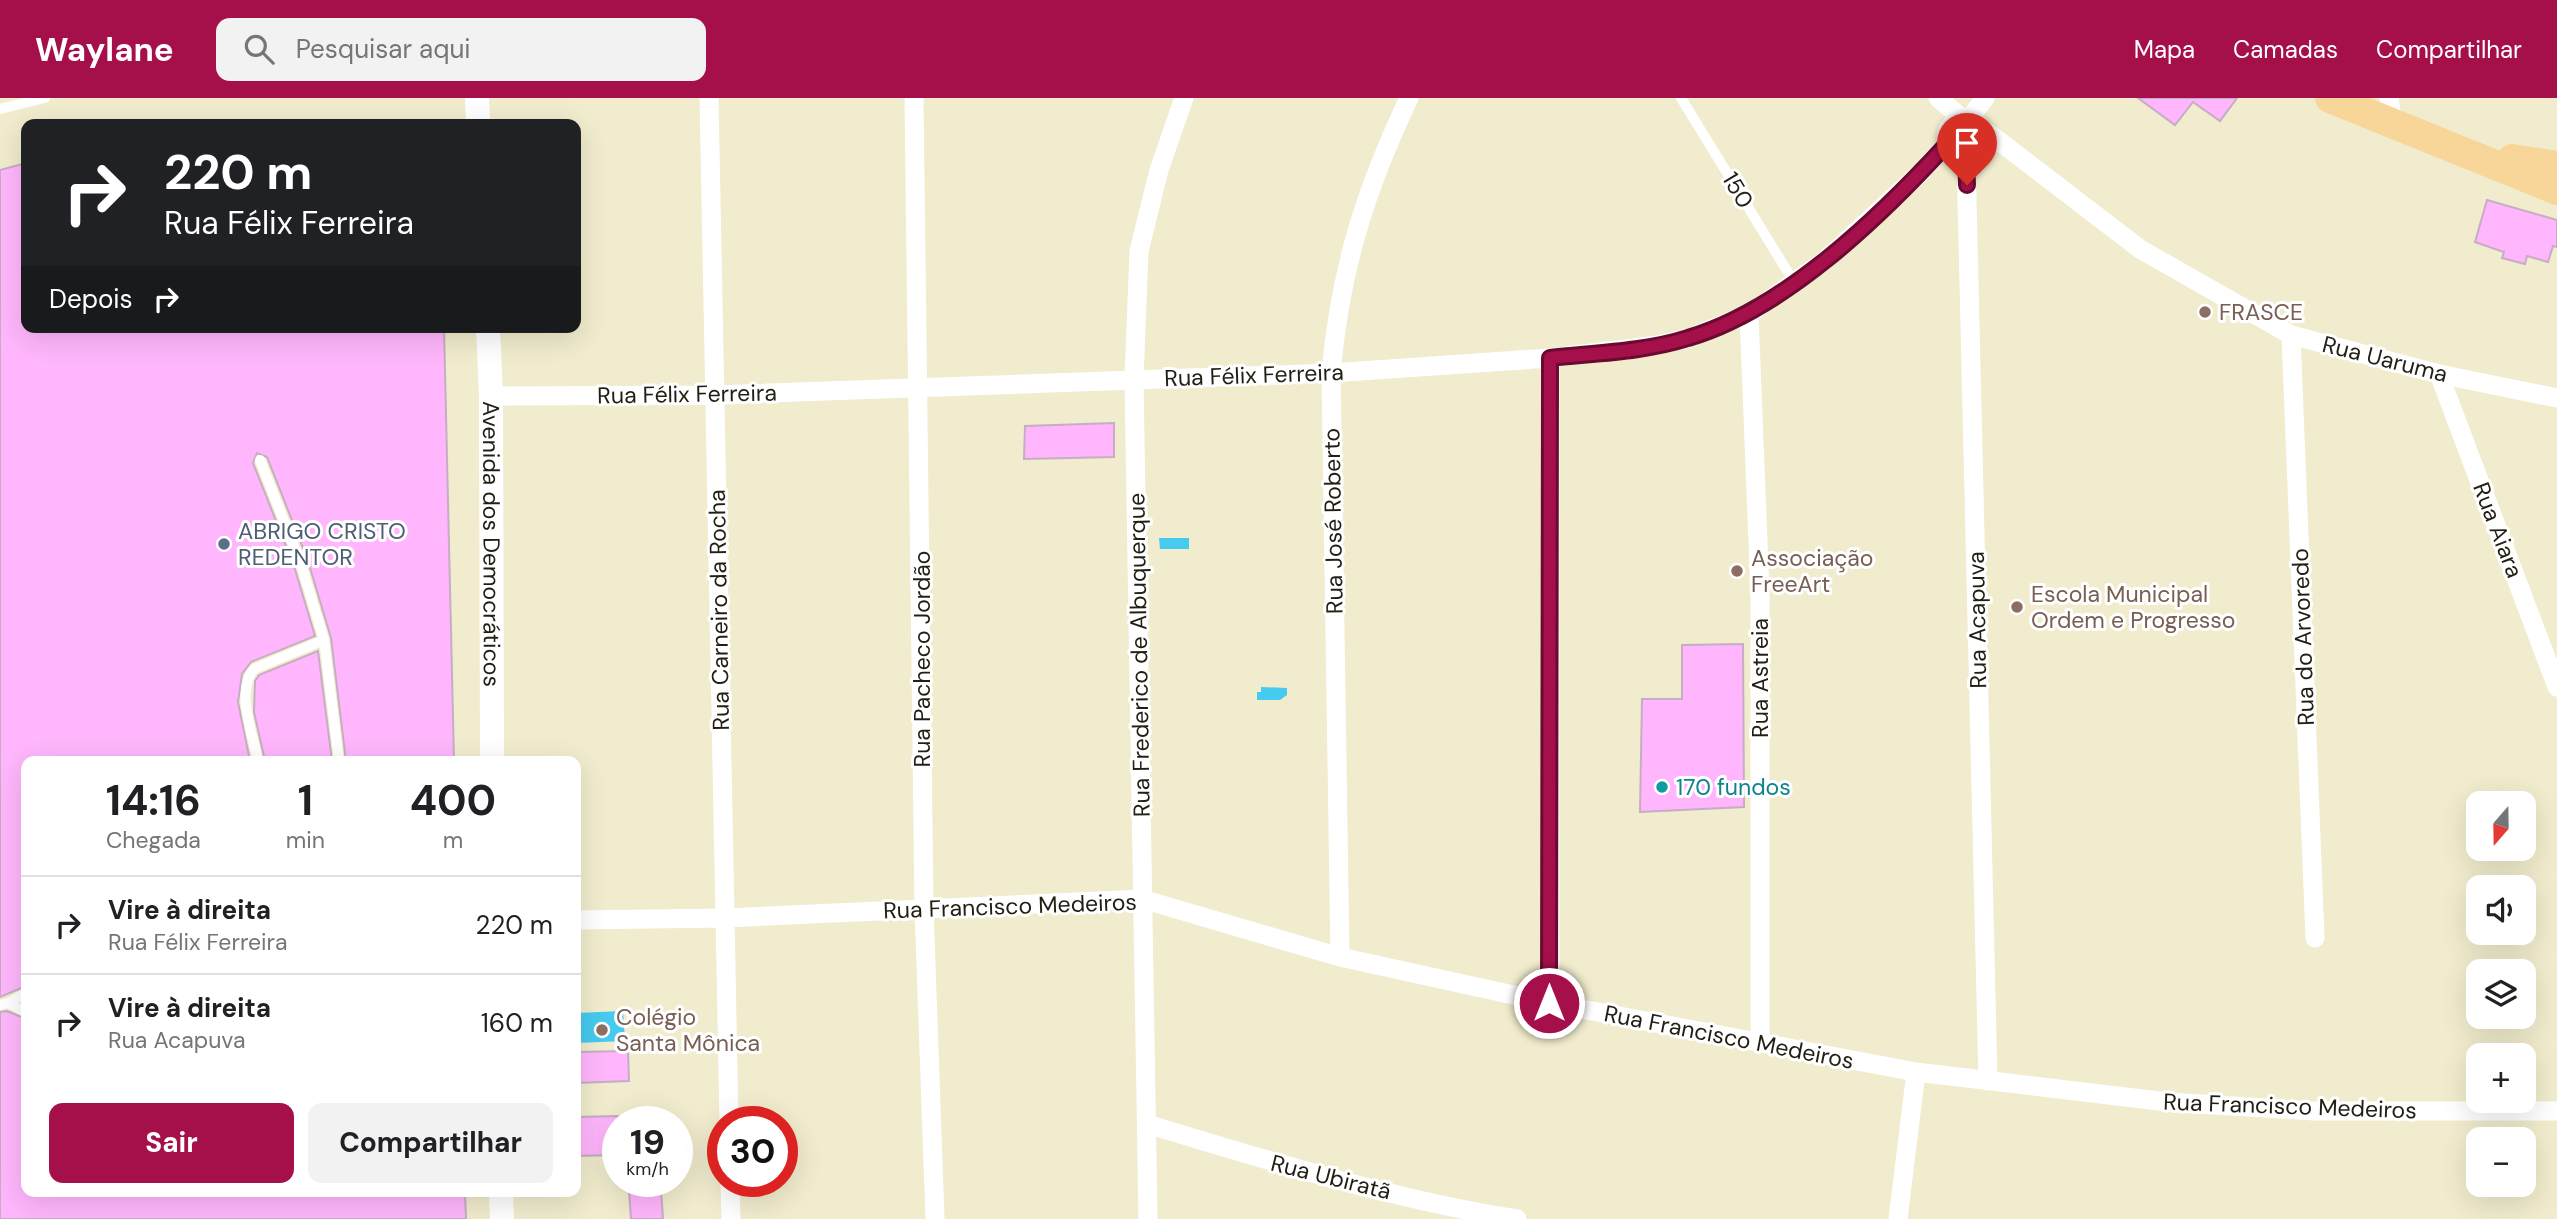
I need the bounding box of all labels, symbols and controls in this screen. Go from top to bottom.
search box [216,18,706,81]
text: Waylane [35,28,174,71]
icon: search [240,30,278,68]
text: Pesquisar aqui [296,32,471,66]
text: Mapa [2134,34,2195,65]
text: Camadas [2233,34,2338,65]
text: Compartilhar [2376,34,2522,65]
pin [1937,113,1997,185]
icon: arrive [1948,124,1986,162]
text: 220 m [164,140,312,204]
icon: right [49,147,140,238]
street label: 150 [1716,166,1760,214]
text: Rua Félix Ferreira [164,202,414,244]
icon: right [147,280,185,318]
text: Depois [49,282,133,316]
place label: FRASCE [2219,297,2303,327]
marker: FRASCE [2197,304,2213,320]
street label: Rua Uaruma [2319,329,2451,389]
street label: Rua Félix Ferreira [1164,357,1344,393]
street label: Rua Félix Ferreira [597,377,777,411]
street label: Avenida dos Democráticos [476,401,507,687]
street label: Rua José Roberto [1316,428,1350,614]
street label: Rua Aiara [2466,478,2530,582]
street label: Rua Carneiro da Rocha [702,489,736,731]
street label: Rua Frederico de Albuquerque [1121,493,1157,817]
place label: ABRIGO CRISTO REDENTOR [238,516,406,572]
marker: ABRIGO CRISTO REDENTOR [216,536,232,552]
place label: Associação FreeArt [1751,543,1874,599]
street label: Rua do Arvoredo [2285,548,2321,726]
street label: Rua Pacheco Jordão [907,551,937,767]
street label: Rua Acapuva [1961,551,1993,689]
marker: Associação FreeArt [1729,563,1745,579]
place label: Escola Municipal Ordem e Progresso [2031,579,2235,635]
marker: Escola Municipal Ordem e Progresso [2009,599,2025,615]
street label: Rua Astreia [1745,618,1775,738]
place label: 170 fundos [1676,772,1791,802]
text: 14:16 [106,773,201,828]
text: 1 [298,773,313,828]
text: 400 [410,773,496,828]
marker: 170 fundos [1654,779,1670,795]
north arrow [2466,791,2536,861]
map controls [2466,791,2536,1197]
text: Chegada [106,825,201,855]
text: min [286,825,325,855]
text: m [443,825,463,855]
button: sound [2466,875,2536,945]
street label: Rua Francisco Medeiros [883,887,1137,925]
text: Vire à direita [108,893,271,927]
icon: right [49,906,87,944]
text: 220 m [475,908,553,942]
text: Rua Félix Ferreira [108,927,288,957]
button: layers [2466,959,2536,1029]
position arrow [1512,966,1586,1040]
text: Vire à direita [108,991,271,1025]
street label: Rua Francisco Medeiros [1602,998,1856,1076]
place label: Colégio Santa Mônica [616,1002,760,1058]
icon: right [49,1004,87,1042]
text: 160 m [481,1006,553,1040]
marker: Colégio Santa Mônica [594,1022,610,1038]
text: Rua Acapuva [108,1025,245,1055]
button: + [2466,1043,2536,1113]
street label: Rua Francisco Medeiros [2163,1087,2417,1125]
button: Sair [49,1103,294,1183]
button: Compartilhar [308,1103,553,1183]
speed limit sign: 30 [707,1106,798,1197]
text: 19 [630,1119,665,1165]
button: − [2466,1127,2536,1197]
street label: Rua Ubiratã [1268,1148,1394,1206]
text: km/h [626,1157,669,1181]

